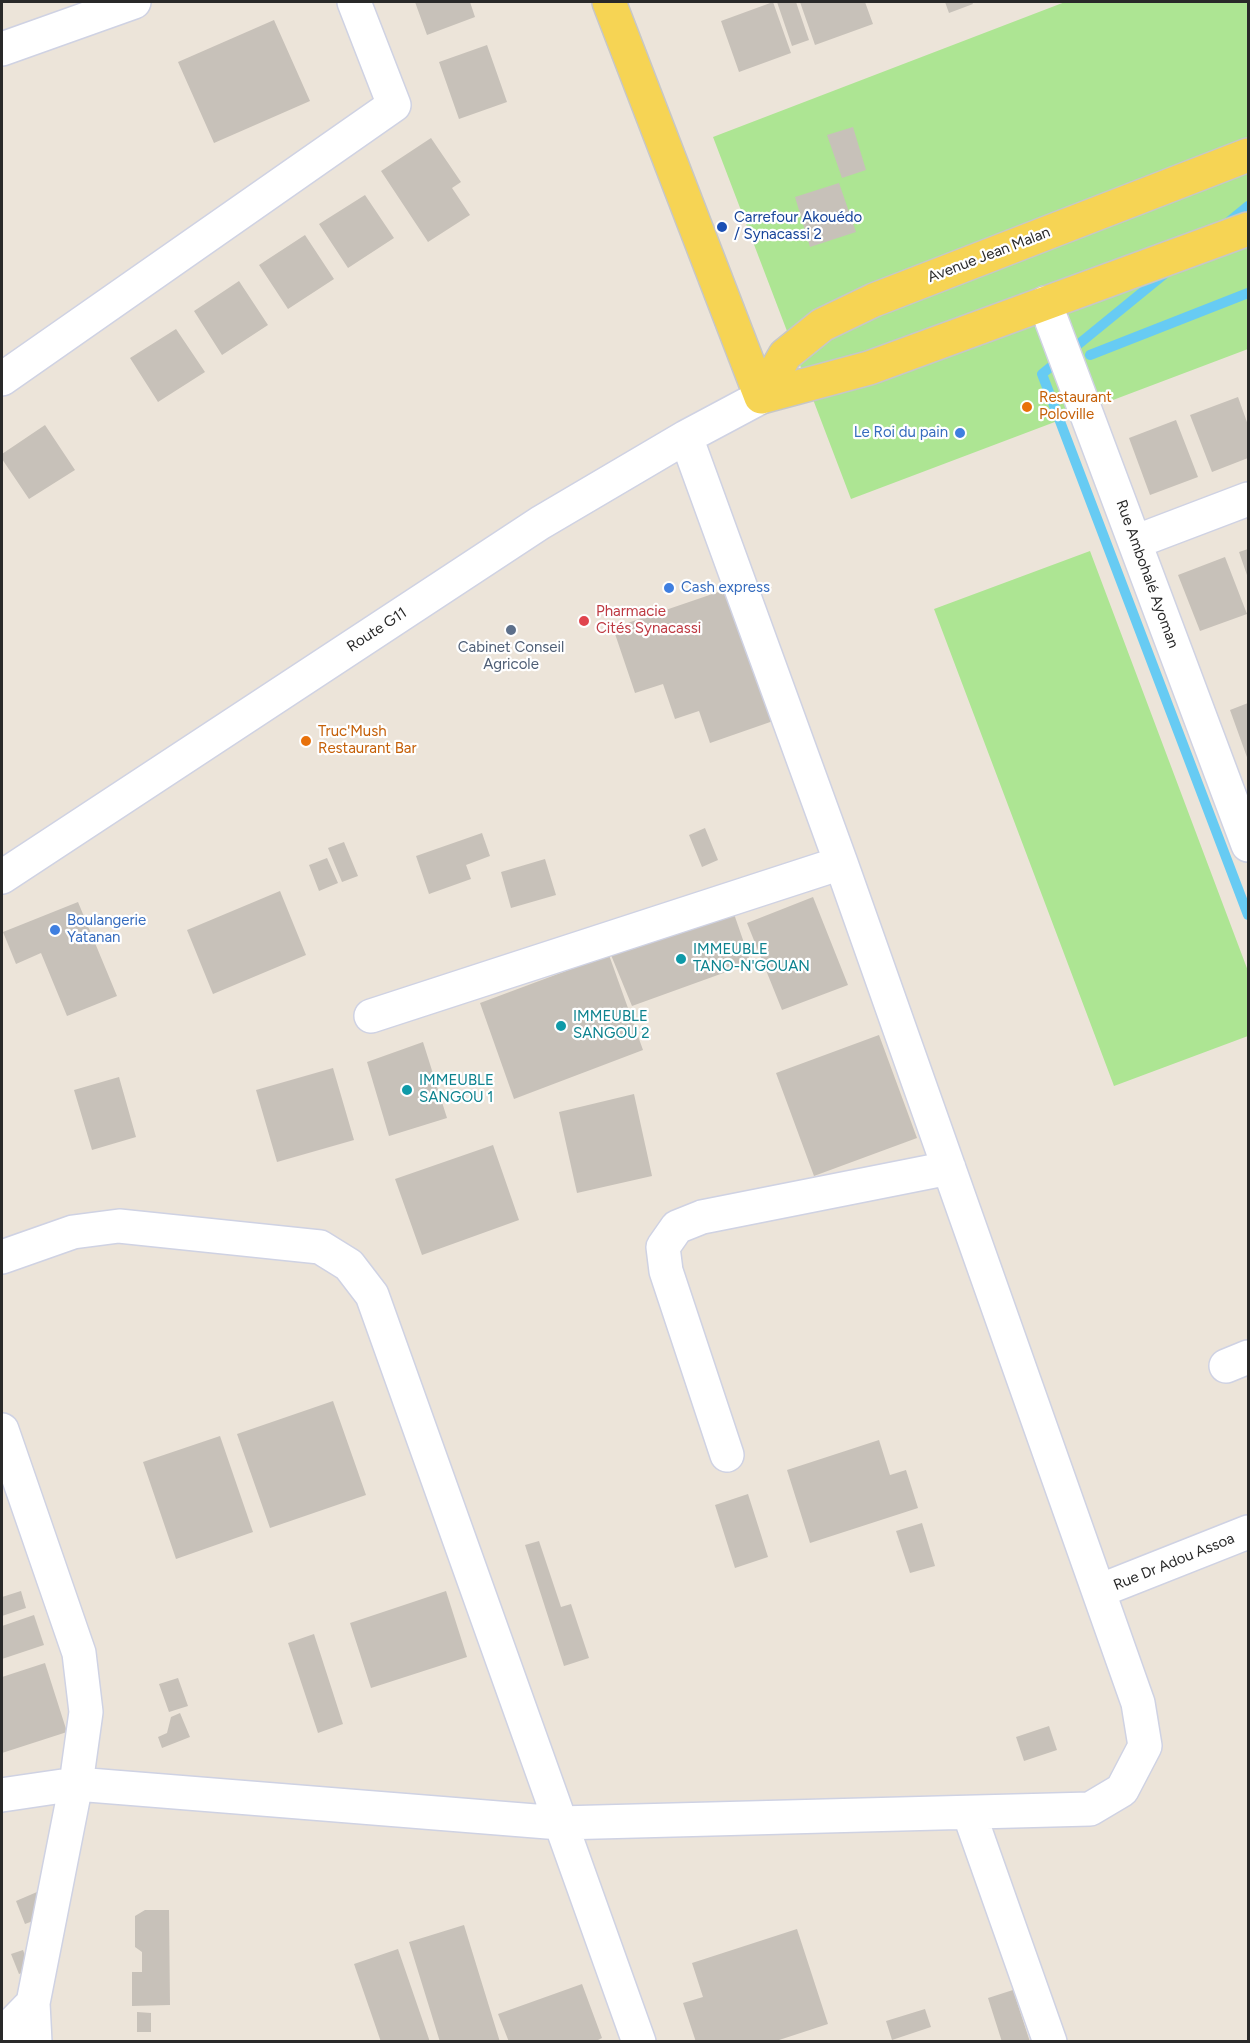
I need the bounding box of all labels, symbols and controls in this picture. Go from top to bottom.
place label: Carrefour Akouédo / Synacassi 2 [734,209,862,244]
marker: Carrefour Akouédo / Synacassi 2 [715,220,729,234]
street label: Avenue Jean Malan [925,223,1053,287]
place label: Restaurant Poloville [1039,389,1112,424]
marker: Restaurant Poloville [1020,400,1034,414]
place label: Le Roi du pain [854,424,948,442]
marker: Le Roi du pain [953,426,967,440]
street label: Rue Ambohalé Ayoman [1112,497,1182,651]
place label: Cash express [681,579,770,597]
marker: Cash express [662,581,676,595]
place label: Pharmacie Cités Synacassi [596,603,701,638]
street label: Route G11 [344,604,410,656]
marker: Pharmacie Cités Synacassi [577,614,591,628]
marker: Cabinet Conseil Agricole [504,623,518,637]
place label: Cabinet Conseil Agricole [458,639,564,674]
place label: Truc'Mush Restaurant Bar [318,723,417,758]
marker: Truc'Mush Restaurant Bar [299,734,313,748]
place label: Boulangerie Yatanan [67,912,146,947]
marker: Boulangerie Yatanan [48,923,62,937]
place label: IMMEUBLE TANO-N'GOUAN [693,941,810,976]
marker: IMMEUBLE TANO-N'GOUAN [674,952,688,966]
place label: IMMEUBLE SANGOU 2 [573,1008,650,1043]
marker: IMMEUBLE SANGOU 2 [554,1019,568,1033]
place label: IMMEUBLE SANGOU 1 [419,1072,494,1107]
marker: IMMEUBLE SANGOU 1 [400,1083,414,1097]
street label: Rue Dr Adou Assoa [1111,1530,1237,1594]

